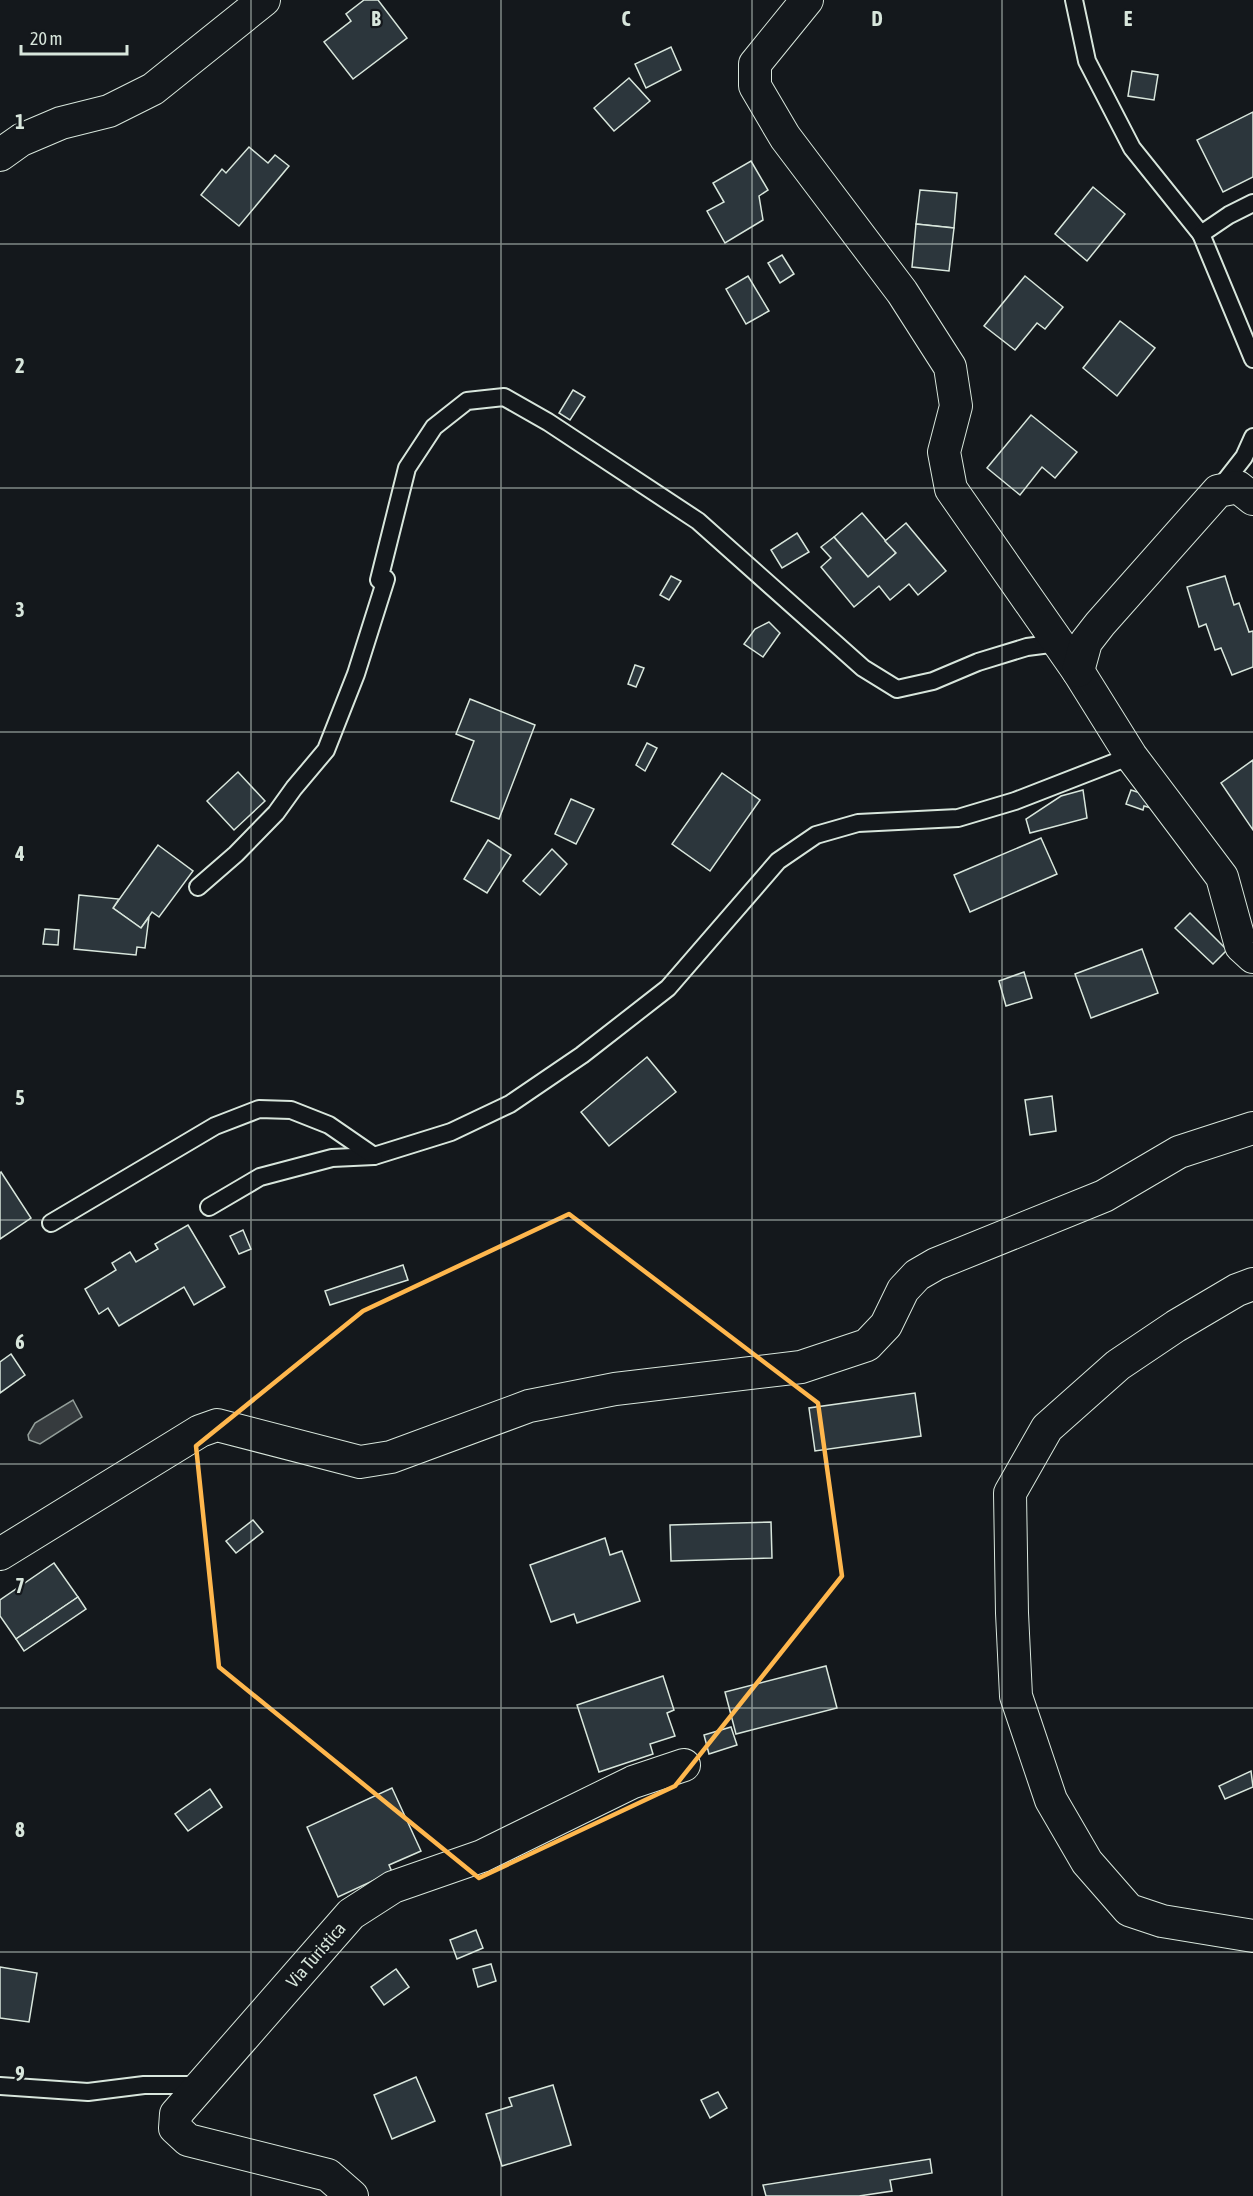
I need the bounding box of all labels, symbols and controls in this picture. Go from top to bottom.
text: B [371,7,381,30]
text: C [622,7,631,30]
text: D [871,7,883,30]
text: E [1124,7,1133,30]
scale bar [21,18,128,56]
text: 20 m [30,28,62,49]
text: 1 [15,110,25,133]
text: 2 [15,354,25,377]
text: 3 [15,598,25,621]
text: 4 [14,842,25,865]
text: 5 [15,1086,25,1109]
text: 6 [15,1330,25,1353]
text: 7 [15,1574,25,1597]
text: 8 [15,1818,25,1841]
street label: Via Turistica [282,1918,350,1992]
text: 9 [15,2062,25,2085]

